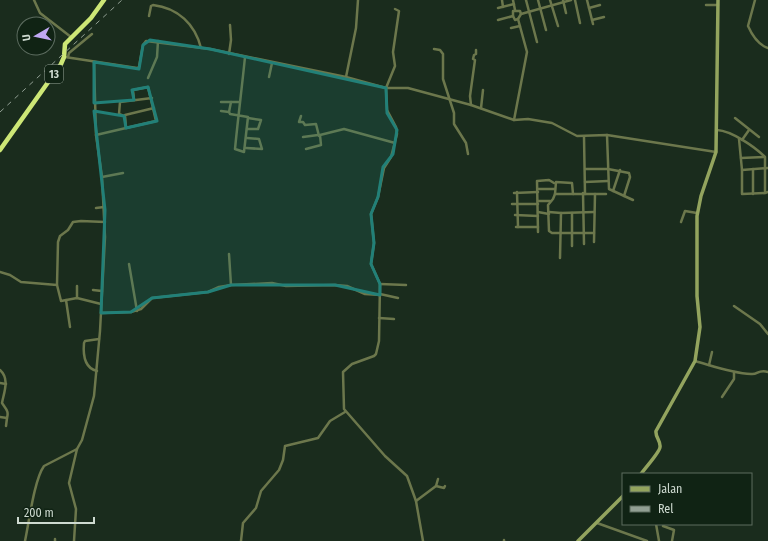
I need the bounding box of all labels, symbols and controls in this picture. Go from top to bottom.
north arrow [16,16,56,56]
text: U [20,33,34,42]
road number: 13 [45,65,63,83]
legend [622,473,752,525]
text: Jalan [658,482,682,496]
scale bar [18,499,94,525]
text: Rel [658,502,673,516]
text: 200 m [24,506,54,520]

